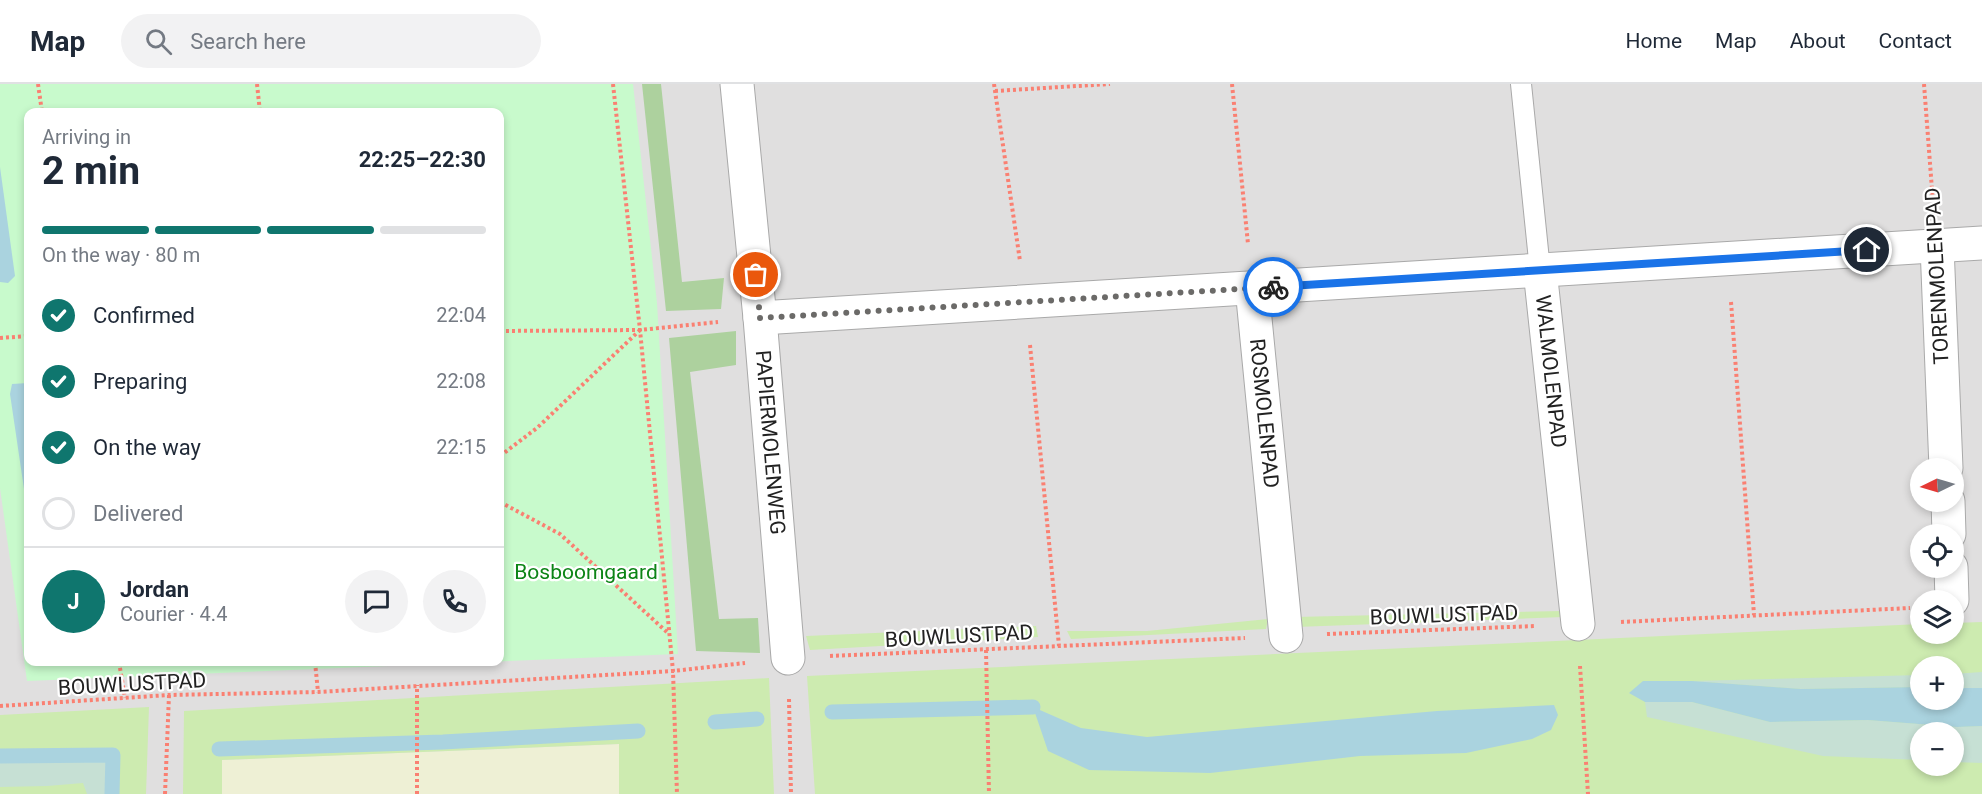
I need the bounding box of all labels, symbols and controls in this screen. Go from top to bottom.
search box [121,14,541,68]
text: Map [30,25,85,58]
icon: search [142,25,175,58]
text: Search here [190,29,306,54]
text: Home [1626,29,1682,53]
text: Map [1715,29,1757,53]
text: About [1790,29,1846,53]
text: Contact [1879,29,1952,53]
text: Arriving in [42,125,131,149]
text: 22:25–22:30 [359,147,486,172]
text: 2 min [42,148,140,194]
street label: TORENMOLENPAD [1920,187,1954,365]
pin [1841,224,1892,275]
icon: home [1850,233,1883,266]
text: On the way · 80 m [42,243,200,267]
pin [730,249,781,300]
courier [1243,257,1303,317]
icon: bag [739,258,772,291]
icon: bike [1257,271,1290,304]
street label: WALMOLENPAD [1531,294,1571,449]
icon: check [42,299,75,332]
text: Confirmed [93,303,195,328]
text: 22:04 [436,303,486,327]
street label: ROSMOLENPAD [1245,337,1283,489]
street label: PAPIERMOLENWEG [751,349,790,536]
icon: check [42,365,75,398]
text: Preparing [93,369,187,394]
text: 22:08 [436,369,486,393]
icon: check [42,431,75,464]
text: On the way [93,435,201,460]
text: 22:15 [436,435,486,459]
north arrow [1910,458,1964,512]
map controls [1910,458,1964,776]
text: Delivered [93,501,183,526]
button: locate [1910,524,1964,578]
park label: Bosboomgaard [514,560,658,584]
button: chat [345,570,408,633]
button: phone [423,570,486,633]
text: Jordan [120,577,189,602]
text: J [67,589,80,614]
button: layers [1910,590,1964,644]
street label: BOUWLUSTPAD [1369,600,1519,630]
text: Courier · 4.4 [120,602,227,626]
street label: BOUWLUSTPAD [884,620,1034,652]
button: + [1910,656,1964,710]
street label: BOUWLUSTPAD [57,668,207,700]
button: − [1910,722,1964,776]

